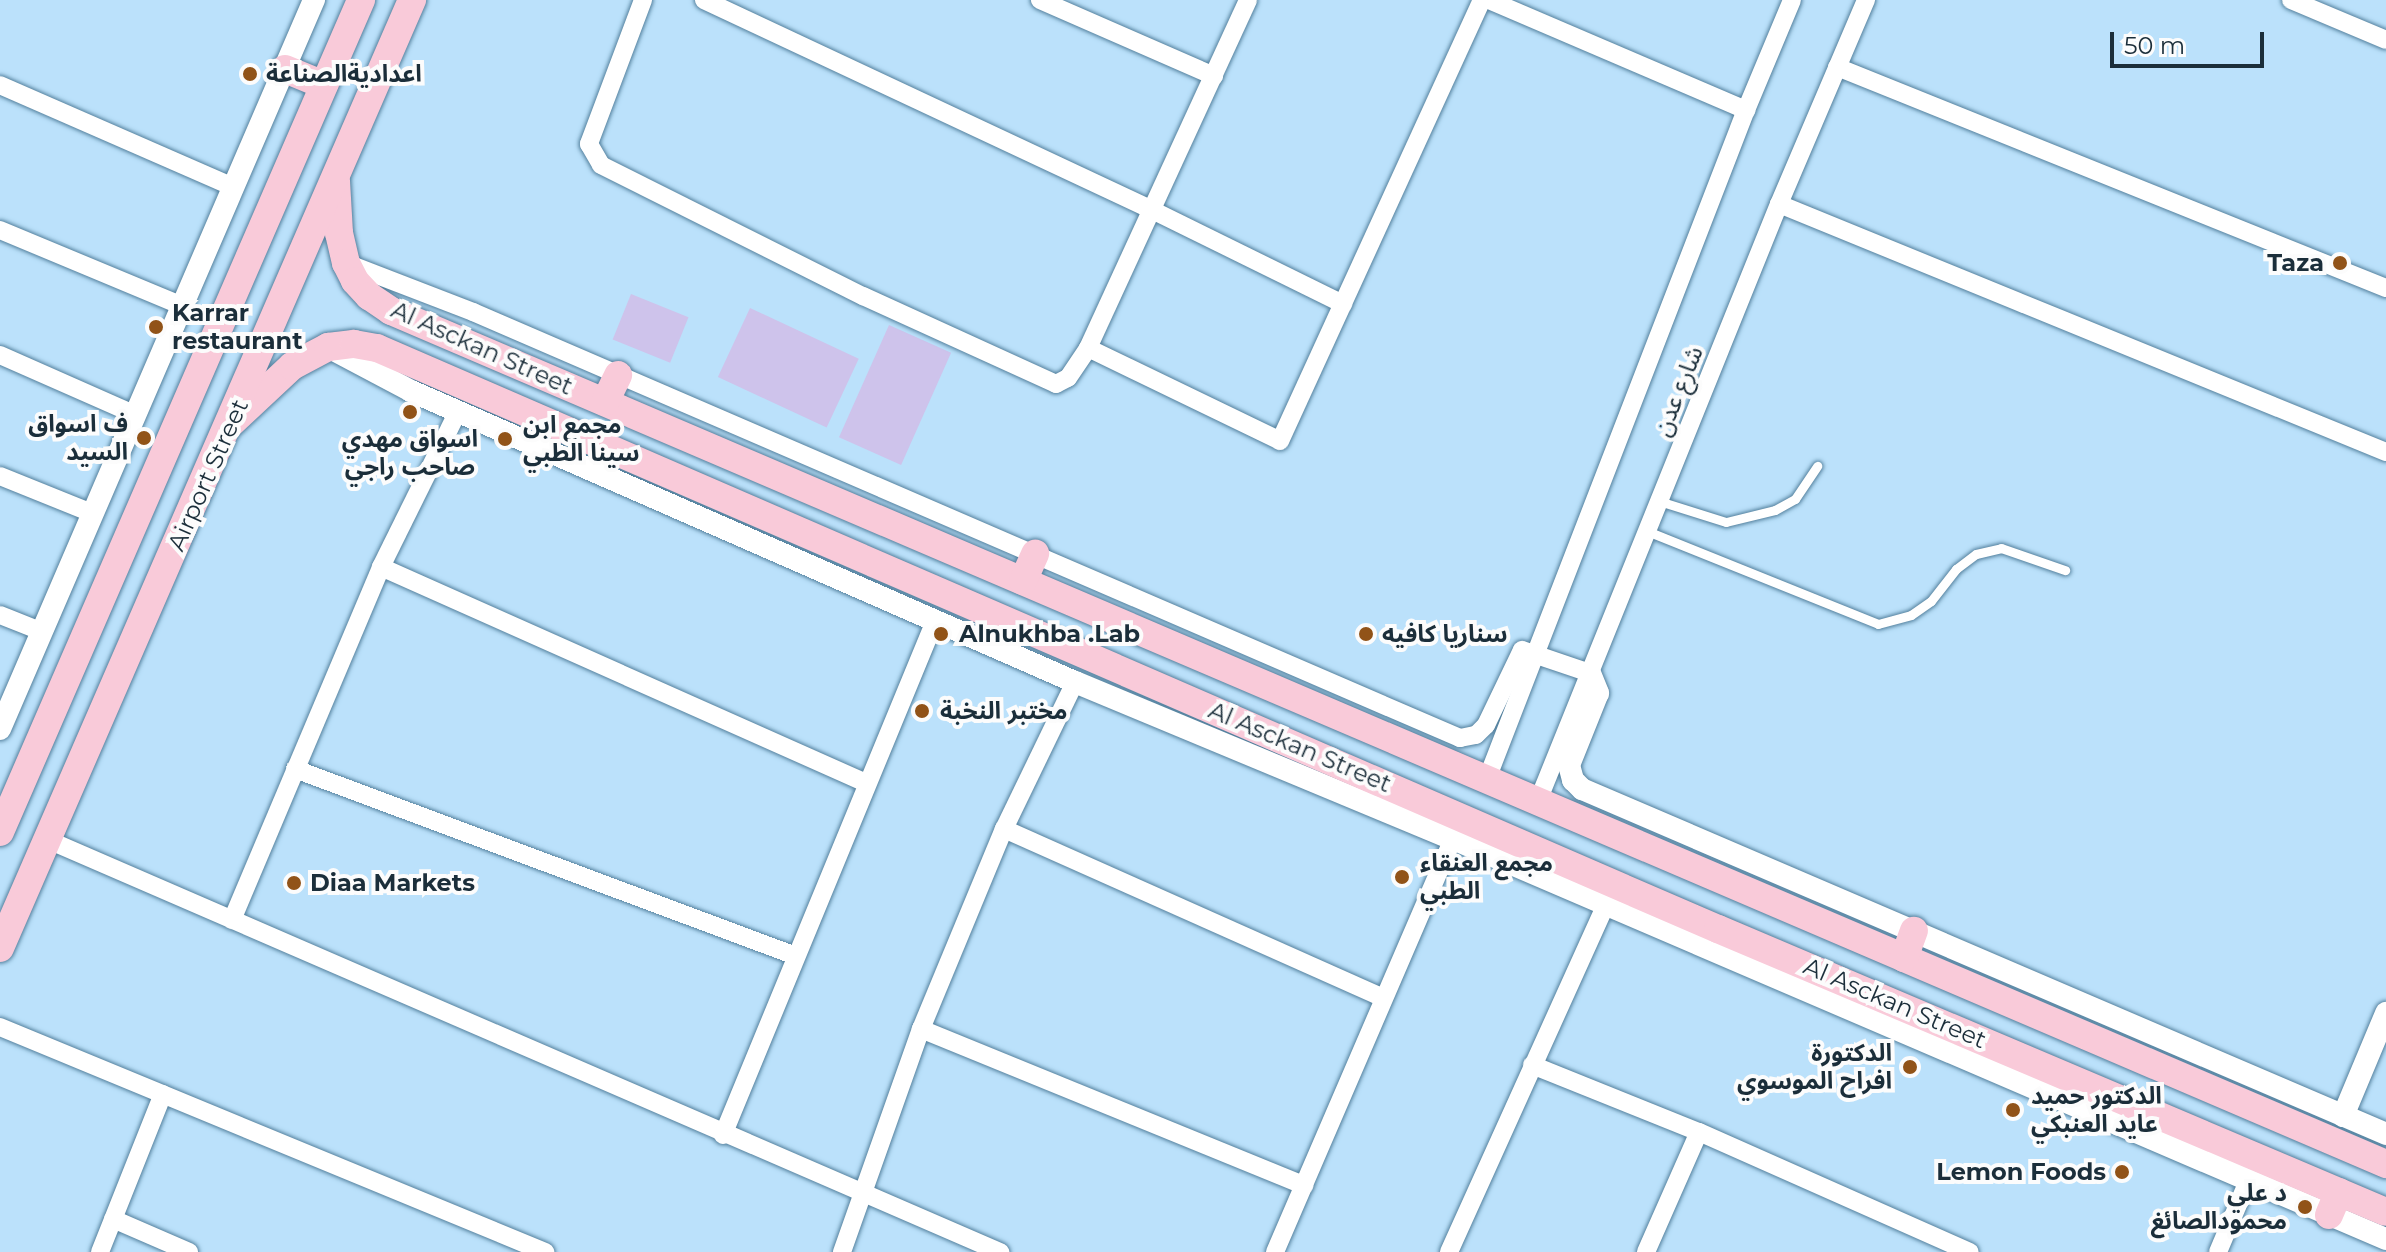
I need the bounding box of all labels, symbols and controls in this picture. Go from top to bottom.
scale bar [2114,16,2268,66]
text: 50 m [2124,31,2185,60]
place label: اعداديةالصناعة [266,60,422,88]
marker: اعداديةالصناعة [241,65,259,83]
place label: Taza [2267,249,2324,277]
marker: Taza [2331,254,2349,272]
street label: Al Asckan Street [387,295,577,401]
place label: Karrar restaurant [172,299,303,355]
marker: Karrar restaurant [147,318,165,336]
street label: شارع عدن [1647,342,1709,440]
street label: Airport Street [162,395,254,555]
marker: اسواق مهدي صاحب راجي [401,403,419,421]
place label: ف اسواق السيد [28,410,128,466]
place label: مجمع ابن سينا الطبي [523,411,640,467]
place label: اسواق مهدي صاحب راجي [342,425,478,481]
marker: مجمع ابن سينا الطبي [494,428,516,450]
marker: ف اسواق السيد [135,429,153,447]
place label: Alnukhba .Lab [959,620,1140,648]
place label: سناريا كافيه [1382,620,1508,648]
marker: Alnukhba .Lab [930,623,952,645]
marker: سناريا كافيه [1357,625,1375,643]
street label: Al Asckan Street [1204,696,1396,798]
place label: مختبر النخبة [940,697,1067,725]
marker: مختبر النخبة [911,700,933,722]
place label: مجمع العنقاء الطبي [1420,849,1553,905]
marker: مجمع العنقاء الطبي [1391,866,1413,888]
place label: Diaa Markets [310,869,475,897]
marker: Diaa Markets [285,874,303,892]
street label: Al Asckan Street [1799,952,1991,1054]
place label: الدكتورة افراح الموسوي [1737,1039,1892,1095]
marker: الدكتورة افراح الموسوي [1899,1056,1921,1078]
place label: الدكتور حميد عايد العنبكي [2031,1082,2162,1138]
marker: الدكتور حميد عايد العنبكي [2002,1099,2024,1121]
place label: Lemon Foods [1936,1158,2106,1186]
marker: Lemon Foods [2113,1163,2131,1181]
place label: د علي محمودالصائغ [2151,1179,2287,1235]
marker: د علي محمودالصائغ [2294,1196,2316,1218]

